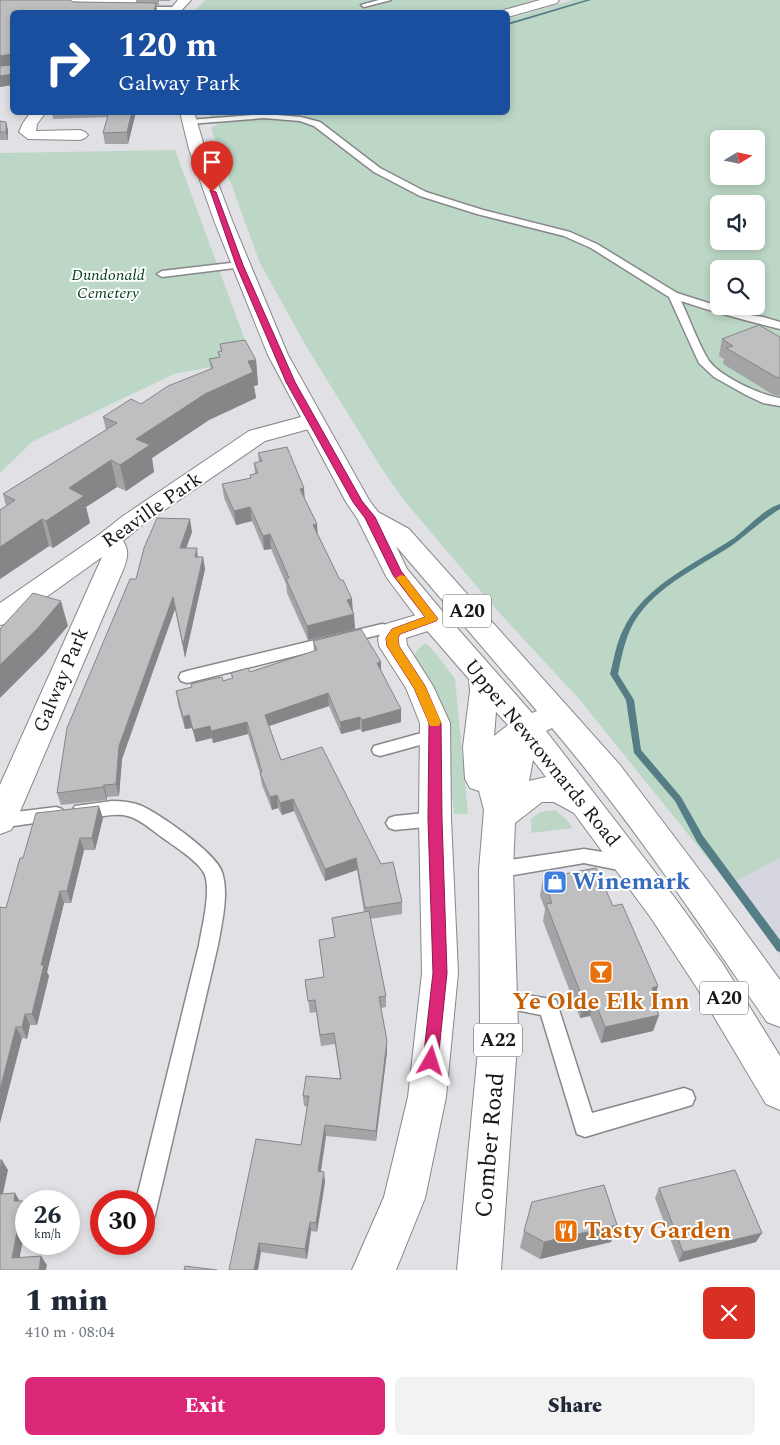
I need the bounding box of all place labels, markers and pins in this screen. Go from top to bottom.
pin [191,141,233,192]
place label: Winemark [572,864,691,900]
shop icon: Winemark [542,869,568,895]
bar icon: Ye Olde Elk Inn [588,959,614,985]
place label: Ye Olde Elk Inn [512,984,690,1020]
place label: Tasty Garden [584,1213,731,1249]
restaurant icon: Tasty Garden [553,1218,579,1244]

